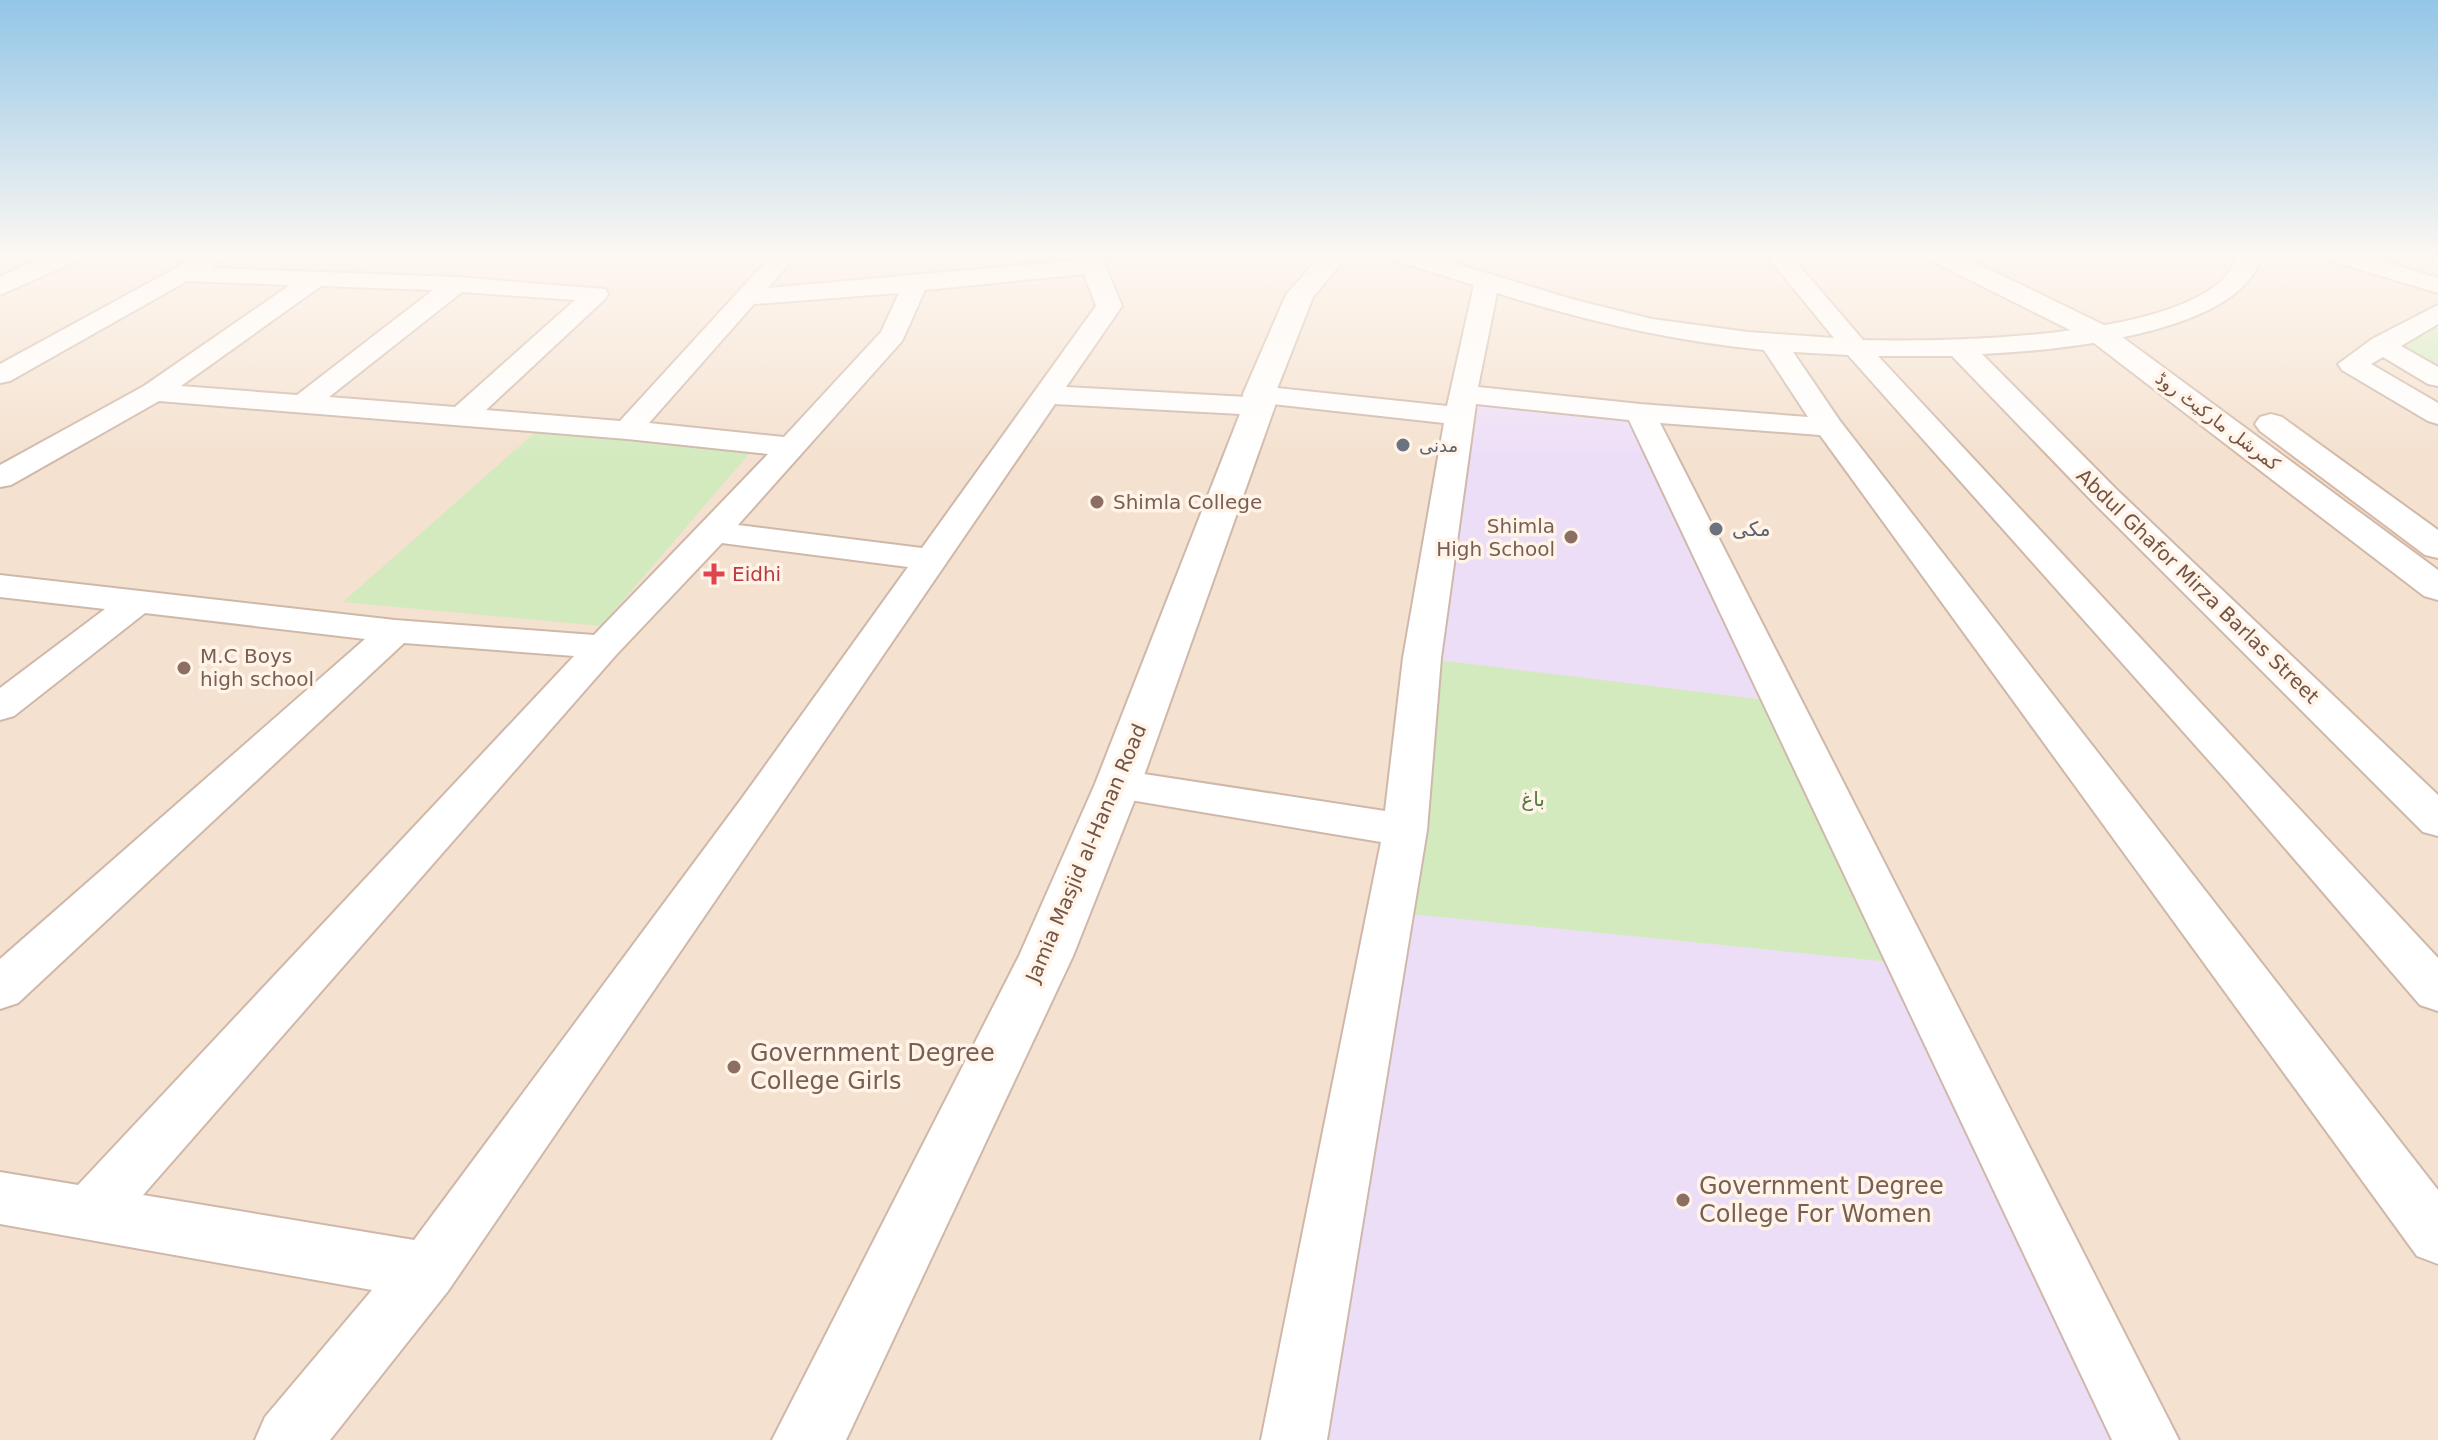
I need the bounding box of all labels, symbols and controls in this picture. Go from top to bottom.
street label: کمرشل مارکیٹ روڈ [2151,367,2285,476]
place label: مدنی [1419,435,1458,456]
marker: مدنی [1394,436,1412,454]
street label: Abdul Ghafor Mirza Barlas Street [2072,464,2324,709]
place label: Shimla College [1113,490,1262,514]
marker: Shimla College [1088,493,1106,511]
place label: Shimla High School [1436,514,1555,561]
place label: مکی [1732,517,1770,541]
marker: مکی [1707,520,1725,538]
marker: Shimla High School [1562,528,1580,546]
place label: Eidhi [732,562,781,586]
marker: Eidhi [703,563,725,585]
place label: M.C Boys high school [200,644,314,691]
marker: M.C Boys high school [175,659,193,677]
street label: Jamia Masjid al-Hanan Road [1020,720,1151,988]
park label: باغ [1521,787,1545,811]
place label: Government Degree College Girls [750,1039,995,1095]
marker: Government Degree College Girls [725,1058,743,1076]
place label: Government Degree College For Women [1699,1172,1944,1228]
marker: Government Degree College For Women [1674,1191,1692,1209]

